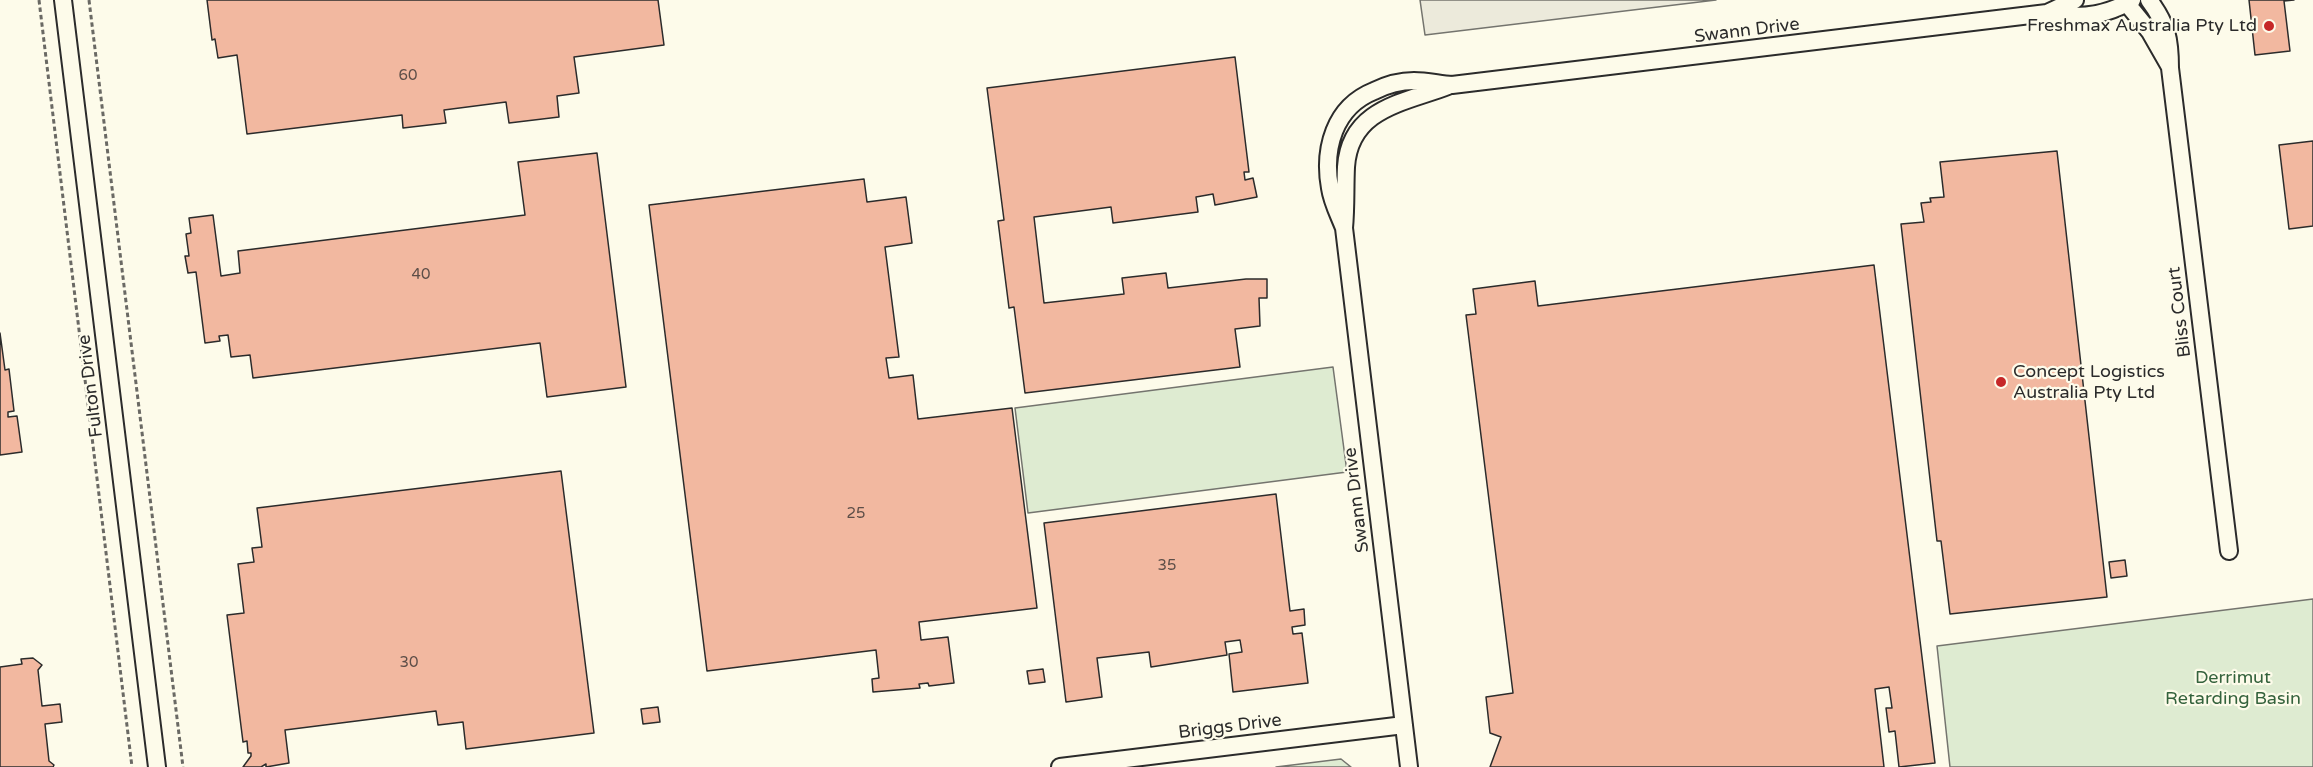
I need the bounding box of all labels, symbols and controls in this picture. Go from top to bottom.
street label: Swann Drive [1693,14,1801,48]
place label: Freshmax Australia Pty Ltd [2027,15,2257,37]
marker: Freshmax Australia Pty Ltd [2262,19,2276,33]
house number: 60 [399,67,417,85]
street label: Bliss Court [2164,265,2196,359]
house number: 40 [412,266,430,284]
street label: Fulton Drive [74,333,108,439]
place label: Concept Logistics Australia Pty Ltd [2013,361,2165,404]
marker: Concept Logistics Australia Pty Ltd [1994,375,2008,389]
street label: Swann Drive [1340,446,1374,554]
house number: 25 [847,505,865,523]
house number: 35 [1158,557,1176,575]
house number: 30 [400,654,418,672]
park label: Derrimut Retarding Basin [2165,667,2301,710]
street label: Briggs Drive [1177,710,1283,744]

